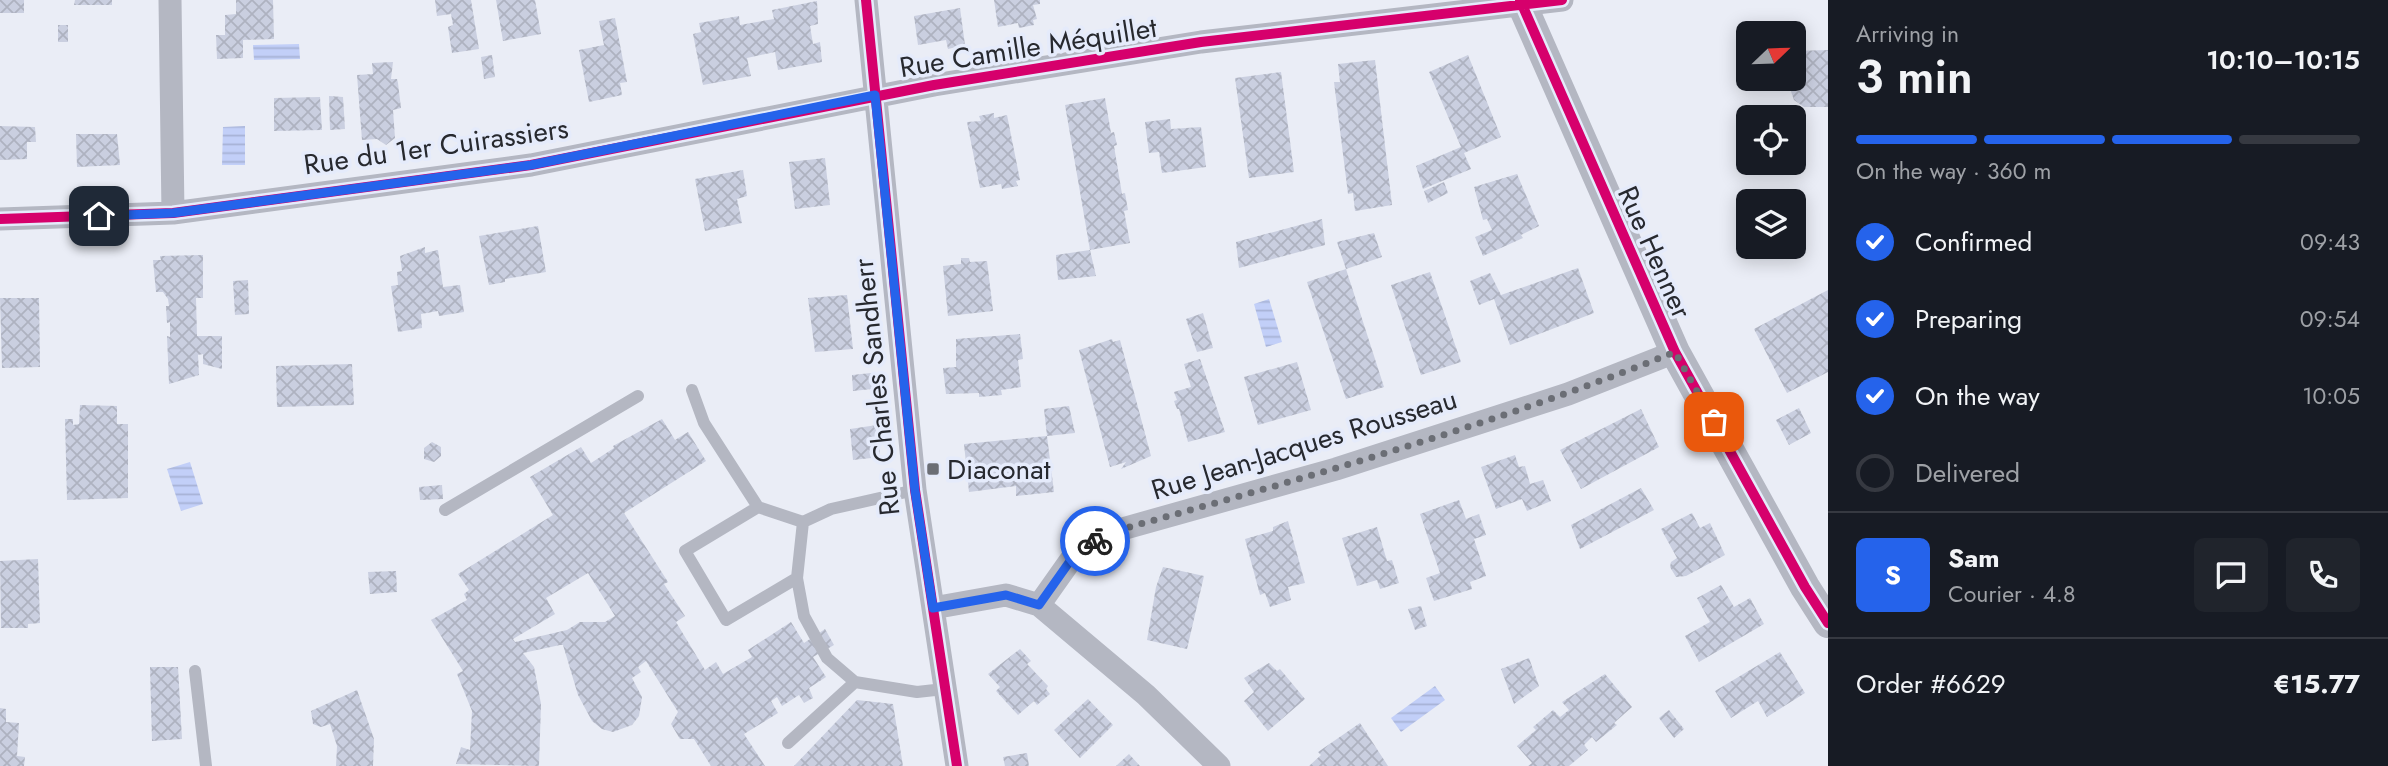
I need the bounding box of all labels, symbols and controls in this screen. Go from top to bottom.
street label: Rue Camille Méquillet [897,7,1160,88]
text: Arriving in [1856,17,1959,51]
north arrow [1736,21,1806,91]
map controls [1736,21,1806,259]
text: 10:10–10:15 [2206,41,2360,79]
text: 3 min [1856,44,1973,110]
button: locate [1736,105,1806,175]
street label: Rue du 1er Cuirassiers [301,108,571,185]
text: On the way · 360 m [1856,154,2051,188]
street label: Rue Henner [1607,179,1702,325]
pin [69,186,129,246]
button: layers [1736,189,1806,259]
icon: home [80,197,118,235]
icon: check [1856,223,1894,261]
text: Confirmed [1915,223,2032,261]
text: 09:43 [2300,225,2360,259]
street label: Rue Charles Sandherr [843,256,910,518]
icon: check [1856,300,1894,338]
text: Preparing [1915,300,2022,338]
text: 09:54 [2300,302,2360,336]
icon: check [1856,377,1894,415]
text: On the way [1915,377,2040,415]
street label: Rue Jean-Jacques Rousseau [1146,378,1462,511]
text: 10:05 [2302,379,2360,413]
pin [1684,392,1744,452]
icon: bag [1695,403,1733,441]
place label: Diaconat [947,449,1051,490]
text: Delivered [1915,454,2020,492]
marker: Diaconat [925,461,941,477]
courier [1060,506,1130,576]
icon: bike [1076,522,1114,560]
button: chat [2194,538,2268,612]
button: phone [2286,538,2360,612]
text: Sam [1948,539,2000,577]
text: S [1885,556,1901,594]
text: Courier · 4.8 [1948,577,2076,611]
text: Order #6629 [1856,665,2006,703]
text: €15.77 [2273,665,2360,703]

